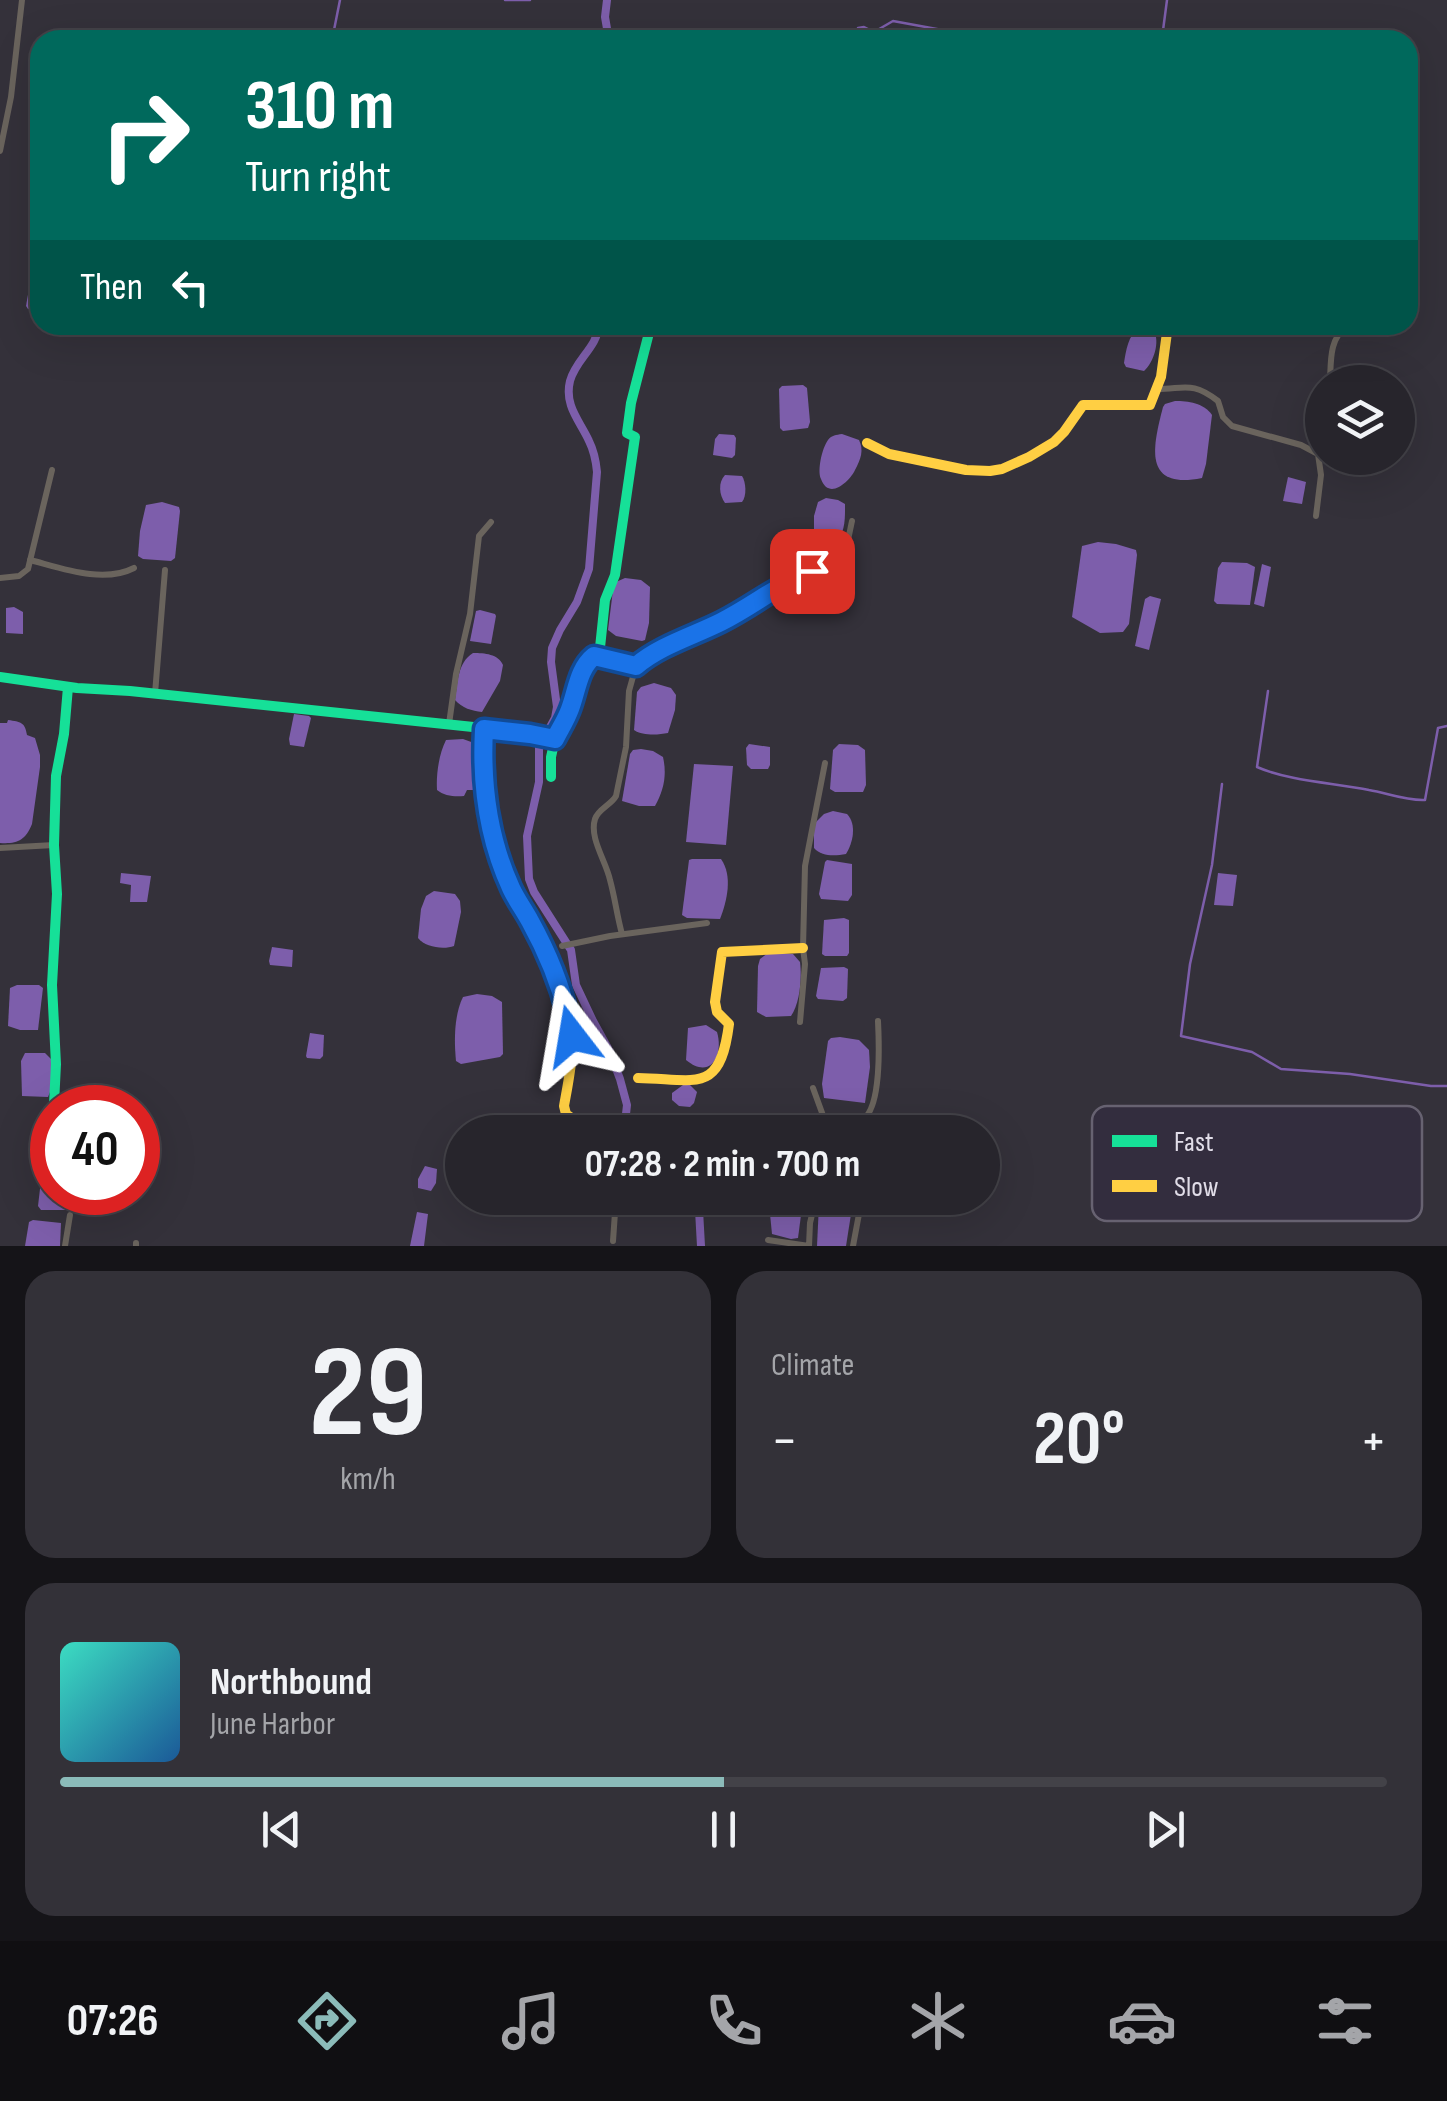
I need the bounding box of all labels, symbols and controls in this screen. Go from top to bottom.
text: 310 m [245,65,394,149]
icon: right [80,70,210,200]
text: Turn right [245,150,391,205]
icon: left [163,260,218,315]
text: Then [80,265,143,310]
map controls [1305,365,1415,475]
button: layers [1305,365,1415,475]
pin [770,529,855,614]
icon: arrive [785,544,840,599]
position arrow [520,984,624,1088]
speed limit sign: 40 [30,1085,160,1215]
legend [1092,1106,1422,1221]
text: Fast [1174,1126,1213,1159]
text: 07:28 · 2 min · 700 m [585,1142,860,1187]
text: Slow [1174,1171,1219,1204]
text: 29 [309,1317,427,1473]
text: Climate [771,1346,854,1385]
text: 20° [1033,1395,1125,1486]
text: − [771,1408,798,1475]
text: + [1360,1408,1387,1475]
text: km/h [340,1460,396,1499]
text: Northbound [210,1660,372,1705]
text: June Harbor [210,1705,335,1744]
icon: previous [254,1802,309,1857]
icon: pause [696,1802,751,1857]
icon: next [1138,1802,1193,1857]
icon: directions [292,1986,362,2056]
icon: music [496,1986,566,2056]
icon: phone [699,1986,769,2056]
icon: climate [903,1986,973,2056]
icon: car [1107,1986,1177,2056]
icon: filters [1310,1986,1380,2056]
text: 07:26 [67,1994,159,2049]

